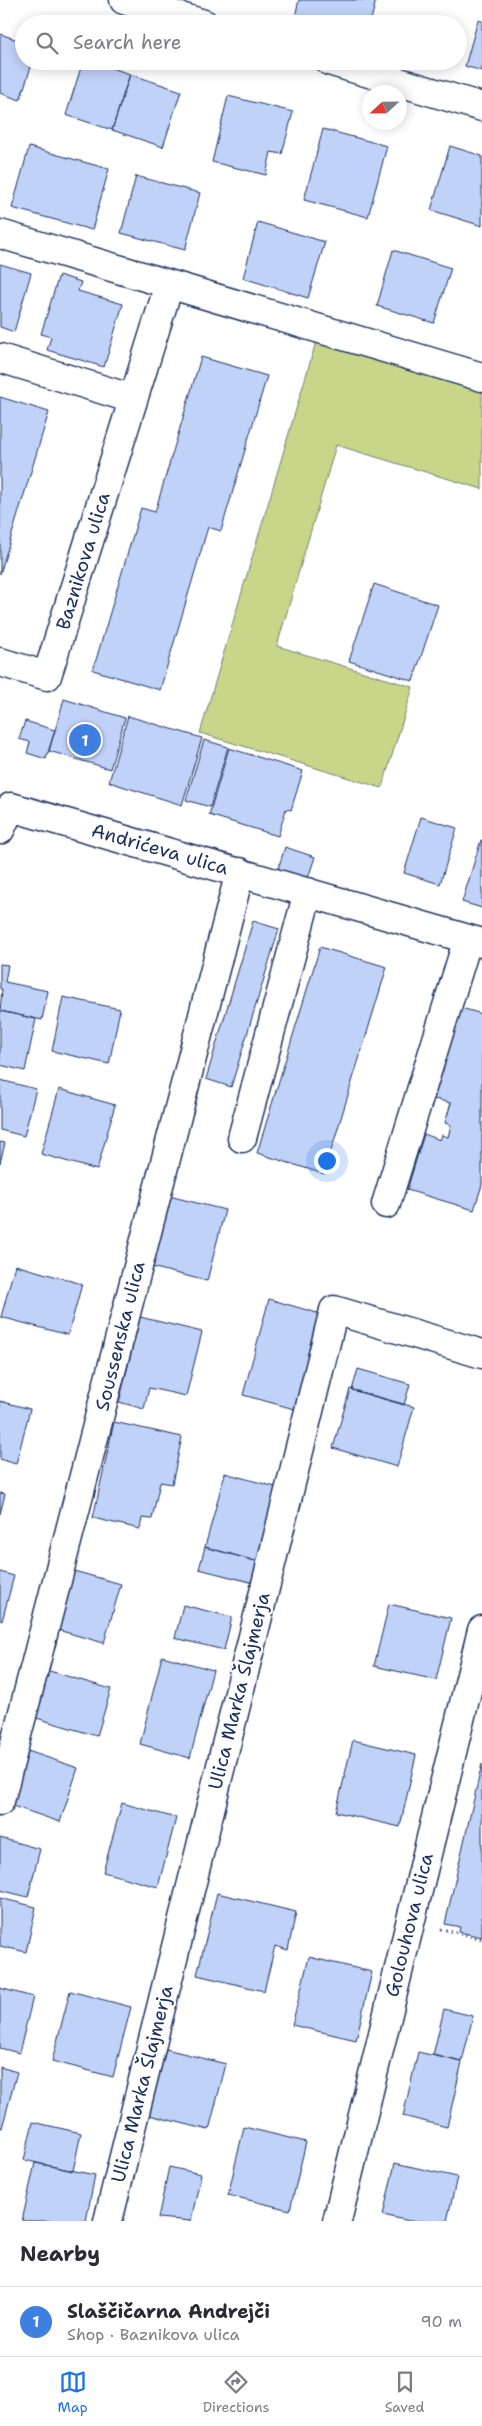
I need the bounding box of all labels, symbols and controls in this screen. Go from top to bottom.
search box [15,15,467,70]
icon: search [33,29,61,57]
text: Search here [73,30,182,55]
north arrow [362,85,407,130]
street label: Baznikova ulica [50,489,116,633]
pin: 1 [69,721,101,759]
street label: Andrićeva ulica [89,818,231,881]
your location [314,1148,340,1174]
street label: Soussenska ulica [89,1258,151,1413]
street label: Ulica Marka Šlajmerja [201,1589,276,1792]
street label: Golouhova ulica [379,1850,439,2000]
street label: Ulica Marka Šlajmerja [104,1982,179,2185]
text: Nearby [20,2240,100,2268]
text: Slaščičarna Andrejči [67,2299,270,2324]
text: 1 [32,2311,40,2332]
text: 90 m [421,2311,462,2332]
text: Shop · Baznikova ulica [67,2324,240,2345]
tab: Map [58,2368,88,2416]
tab: Directions [203,2368,269,2416]
tab: Saved [385,2368,424,2416]

